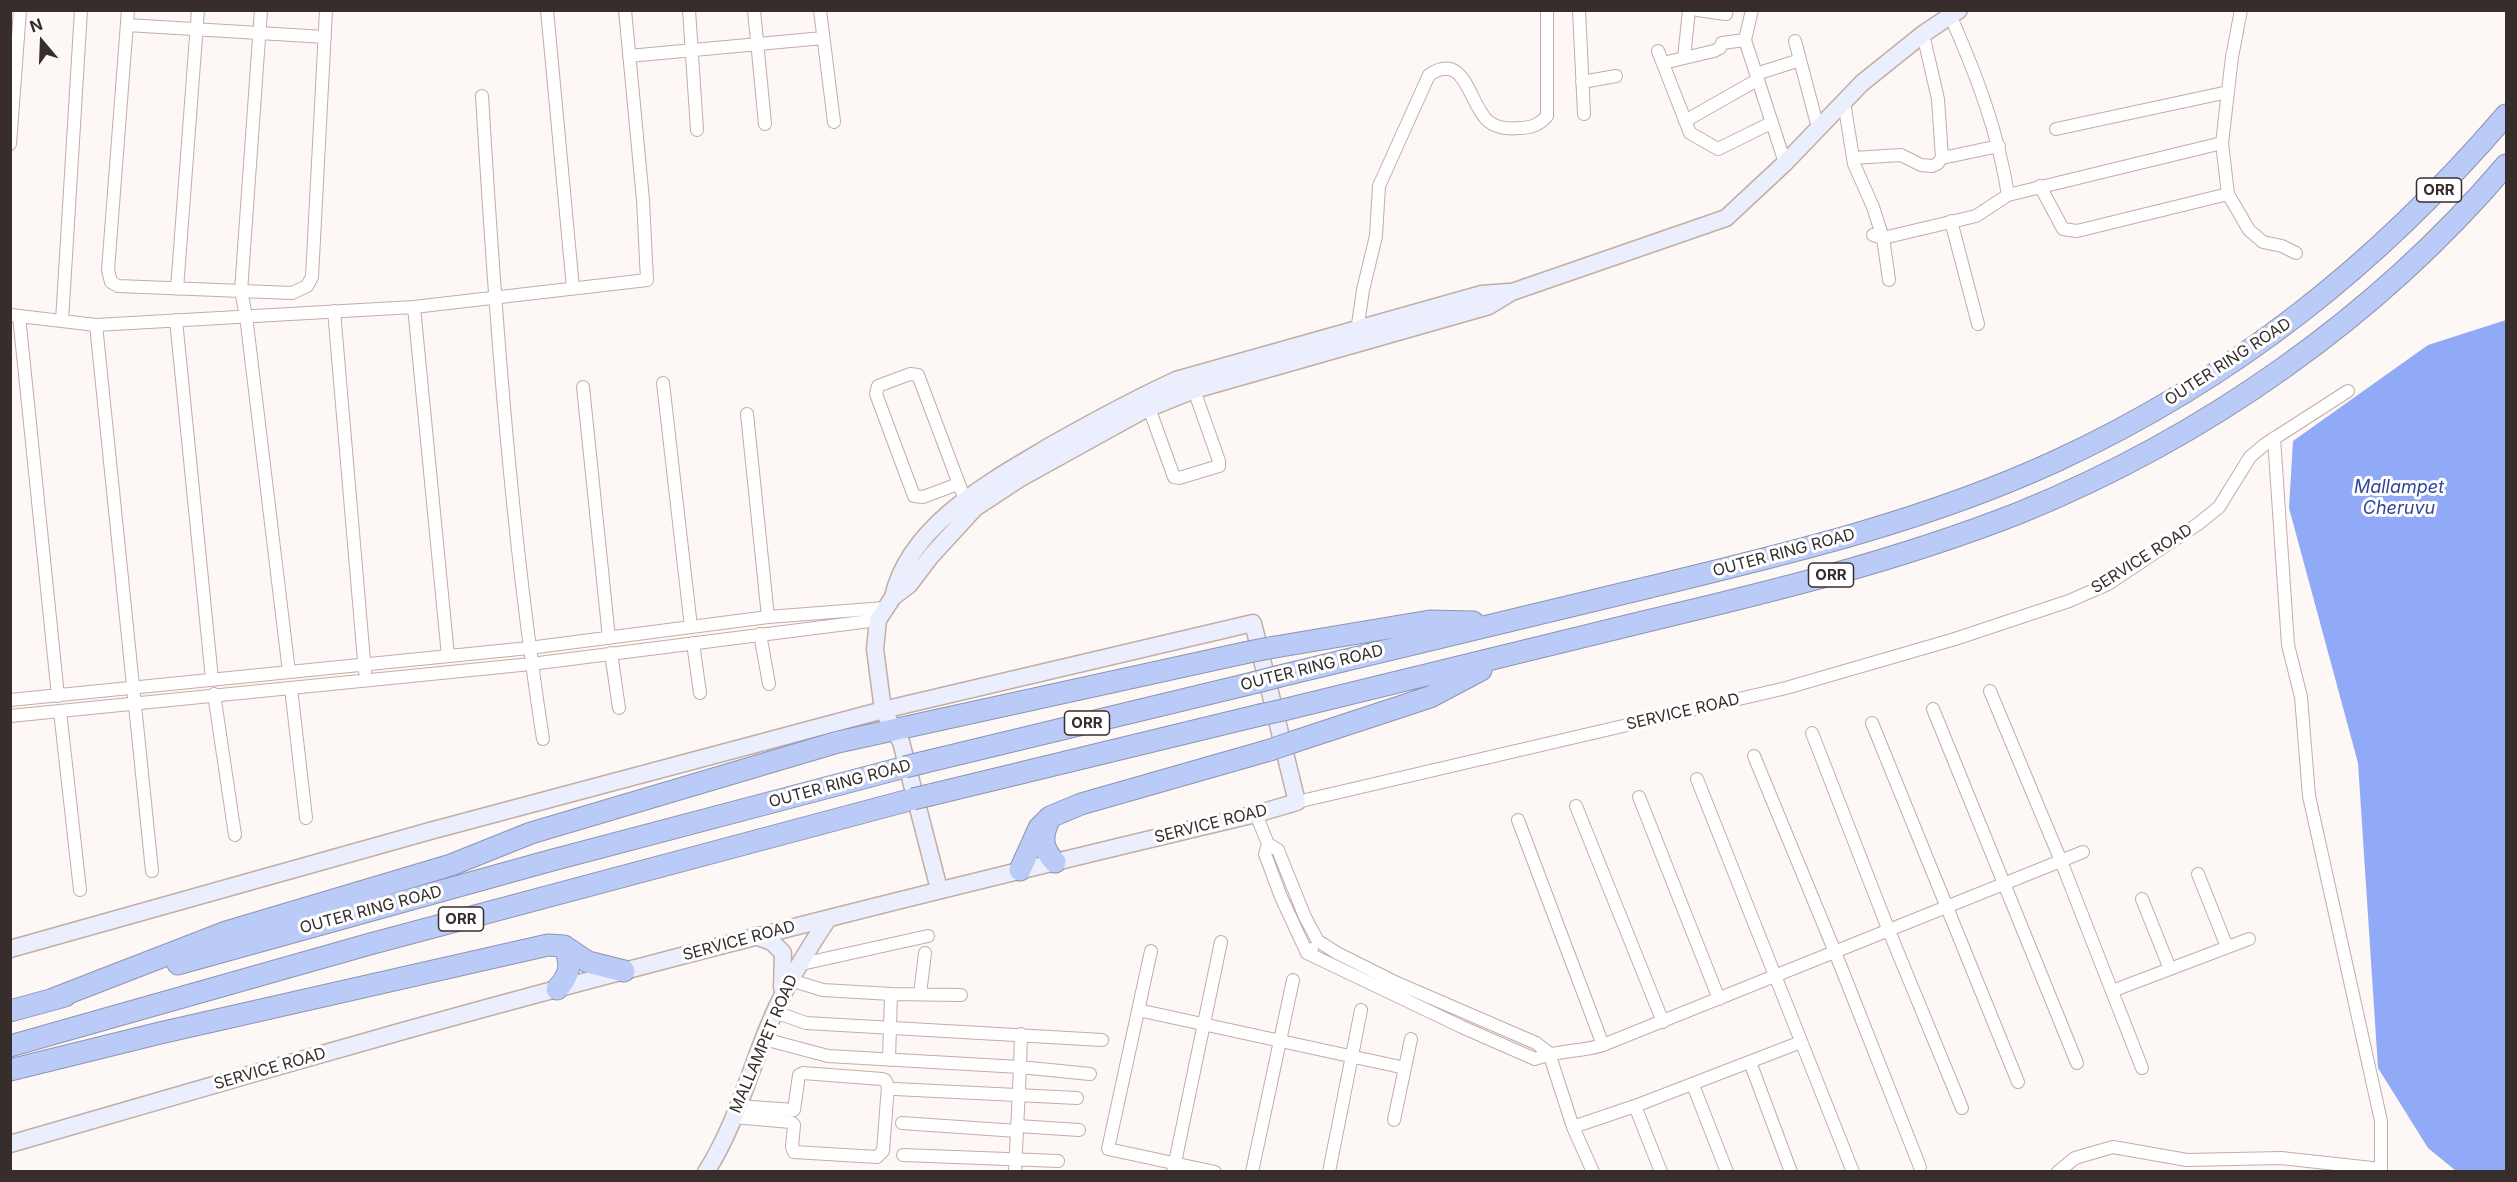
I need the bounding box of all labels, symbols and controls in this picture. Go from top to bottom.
north arrow [12,12,72,72]
text: N [27,14,45,36]
road number: ORR [2416,178,2462,202]
street label: OUTER RING ROAD [2161,314,2295,410]
water label: Mallampet Cheruvu [2354,477,2444,520]
street label: SERVICE ROAD [2088,520,2196,598]
street label: OUTER RING ROAD [1711,525,1857,581]
road number: ORR [1808,563,1854,587]
street label: OUTER RING ROAD [1239,641,1385,695]
street label: SERVICE ROAD [1625,690,1741,734]
road number: ORR [1064,711,1110,735]
street label: OUTER RING ROAD [767,756,913,812]
street label: SERVICE ROAD [1153,801,1269,847]
street label: OUTER RING ROAD [298,882,444,938]
road number: ORR [438,907,484,931]
street label: SERVICE ROAD [681,917,797,965]
street label: MALLAMPET ROAD [726,972,802,1116]
street label: SERVICE ROAD [212,1044,328,1094]

